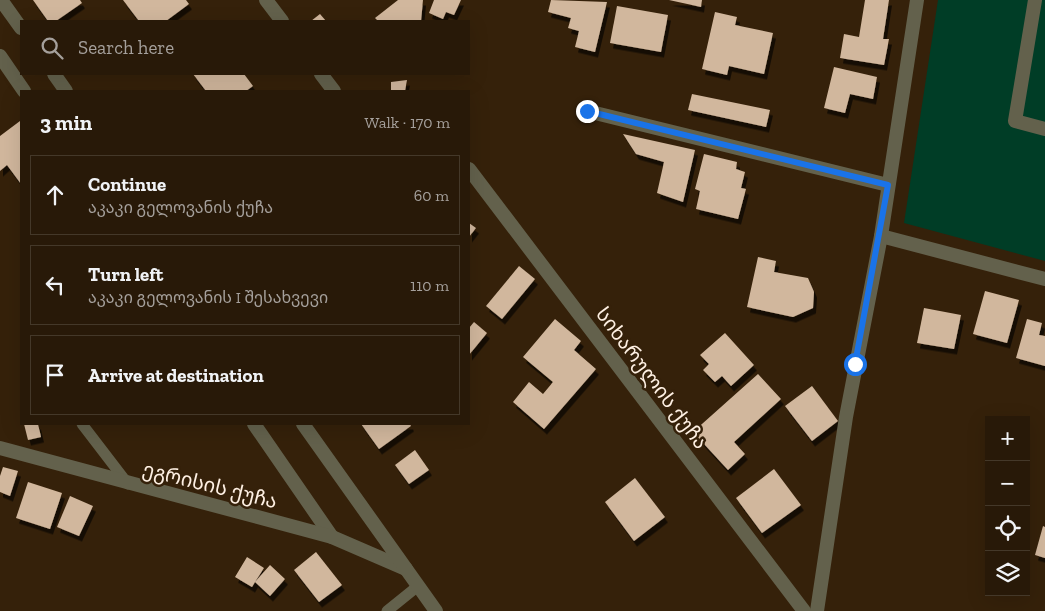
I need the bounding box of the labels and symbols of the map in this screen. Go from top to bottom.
route end [576,100,599,123]
street label: სიხარულის ქუჩა [590,302,713,454]
route start [844,353,867,376]
street label: ეგრისის ქუჩა [140,457,280,513]

